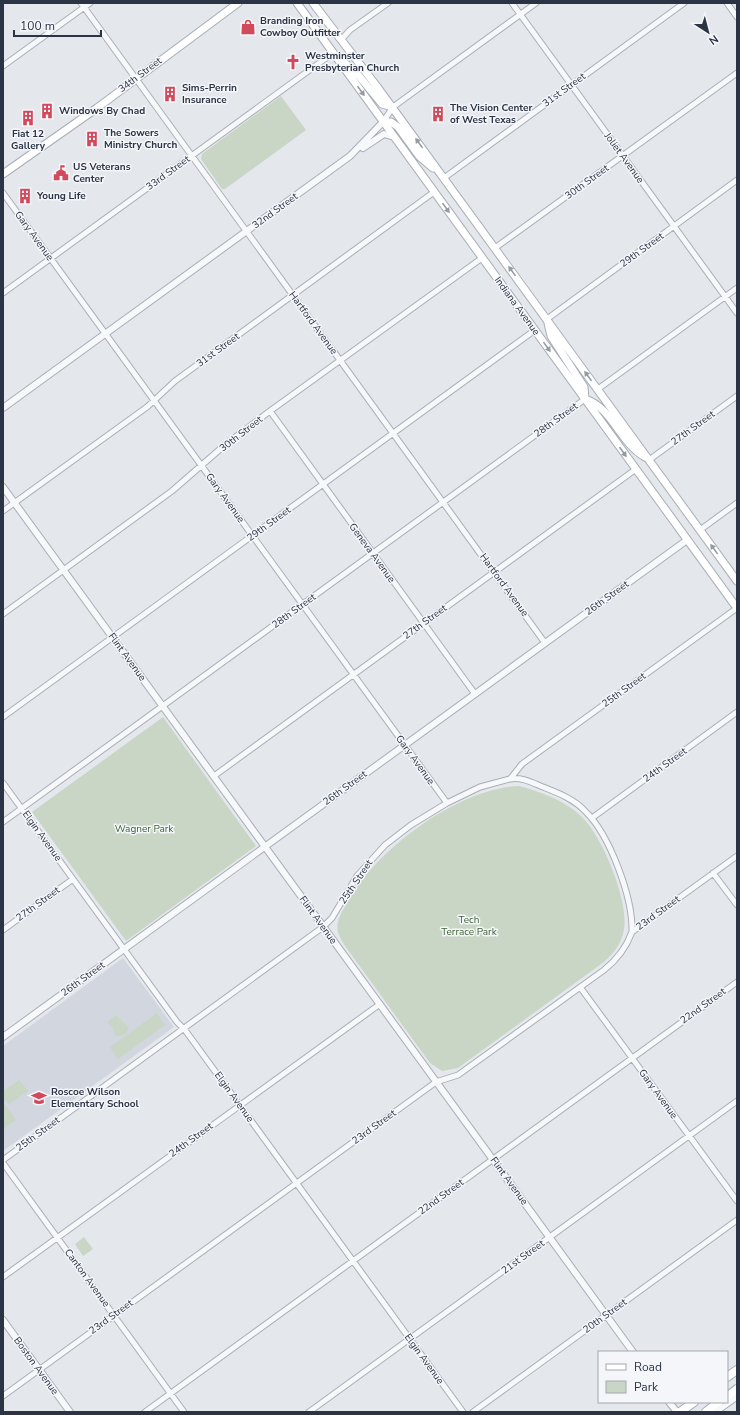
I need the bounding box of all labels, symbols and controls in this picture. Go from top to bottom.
scale bar [14,12,101,38]
north arrow [688,12,728,52]
place label: Branding Iron Cowboy Outfitter [260,14,341,40]
text: 100 m [20,18,55,34]
shop icon: Branding Iron Cowboy Outfitter [239,18,257,36]
text: N [706,31,721,48]
place label: Westminster Presbyterian Church [305,49,400,75]
church icon: Westminster Presbyterian Church [284,53,302,71]
street label: 34th Street [115,54,165,96]
street label: 31st Street [540,69,589,110]
place label: Sims-Perrin Insurance [182,81,237,107]
building icon: Sims-Perrin Insurance [161,85,179,103]
one-way arrow [357,86,365,96]
place label: The Vision Center of West Texas [450,101,533,127]
building icon: Windows By Chad [38,102,56,120]
place label: Windows By Chad [59,104,145,118]
building icon: The Vision Center of West Texas [429,105,447,123]
building icon: Fiat 12 Gallery [19,109,37,127]
place label: The Sowers Ministry Church [104,126,177,152]
place label: Fiat 12 Gallery [11,127,46,153]
street label: Joliet Avenue [600,129,647,186]
building icon: The Sowers Ministry Church [83,130,101,148]
one-way arrow [415,138,423,149]
street label: 33rd Street [143,152,193,194]
place label: US Veterans Center [73,160,131,186]
street label: 30th Street [562,161,612,203]
public building icon: US Veterans Center [52,164,70,182]
building icon: Young Life [16,187,34,205]
place label: Young Life [36,189,86,203]
street label: 32nd Street [249,189,301,232]
one-way arrow [442,202,450,213]
street label: Gary Avenue [11,208,57,264]
street label: 29th Street [617,229,667,271]
one-way arrow [508,266,516,276]
street label: Indiana Avenue [491,274,543,338]
street label: Hartford Avenue [285,289,341,357]
street label: 31st Street [194,329,243,370]
one-way arrow [543,341,551,352]
one-way arrow [584,371,592,382]
street label: 28th Street [531,399,581,441]
street label: 27th Street [668,407,718,449]
street label: 30th Street [217,412,266,455]
one-way arrow [619,447,627,457]
street label: Gary Avenue [202,470,248,526]
street label: 29th Street [244,503,294,545]
street label: Geneva Avenue [346,520,398,586]
one-way arrow [710,544,718,555]
street label: Hartford Avenue [476,551,532,619]
street label: 26th Street [582,577,632,619]
street label: 28th Street [269,590,319,632]
street label: 27th Street [400,601,450,643]
street label: Flint Avenue [105,630,149,684]
street label: 25th Street [599,669,649,711]
street label: Gary Avenue [392,732,438,788]
street label: 24th Street [640,744,690,786]
street label: 26th Street [320,767,370,809]
street label: Elgin Avenue [19,808,65,864]
park label: Wagner Park [115,822,174,836]
street label: 25th Street [336,857,376,907]
street label: 27th Street [13,883,63,925]
street label: 23rd Street [633,892,683,934]
street label: Flint Avenue [296,893,340,947]
park label: Tech Terrace Park [441,913,498,939]
street label: 26th Street [58,958,108,1000]
street label: 22nd Street [677,984,729,1027]
street label: Gary Avenue [635,1066,681,1122]
street label: Elgin Avenue [211,1069,257,1125]
place label: Roscoe Wilson Elementary School [51,1085,139,1111]
school or university icon: Roscoe Wilson Elementary School [30,1089,48,1107]
street label: 23rd Street [349,1106,399,1148]
street label: 25th Street [13,1113,63,1155]
street label: 24th Street [166,1119,216,1161]
street label: Flint Avenue [487,1154,531,1208]
street label: 22nd Street [415,1175,467,1218]
street label: 21st Street [499,1236,548,1277]
street label: Canton Avenue [61,1246,113,1310]
street label: 20th Street [580,1295,630,1337]
street label: 23rd Street [86,1296,136,1338]
street label: Elgin Avenue [401,1331,447,1387]
street label: Boston Avenue [10,1334,62,1398]
legend [598,1351,728,1403]
text: Road [634,1359,662,1375]
text: Park [634,1379,659,1395]

